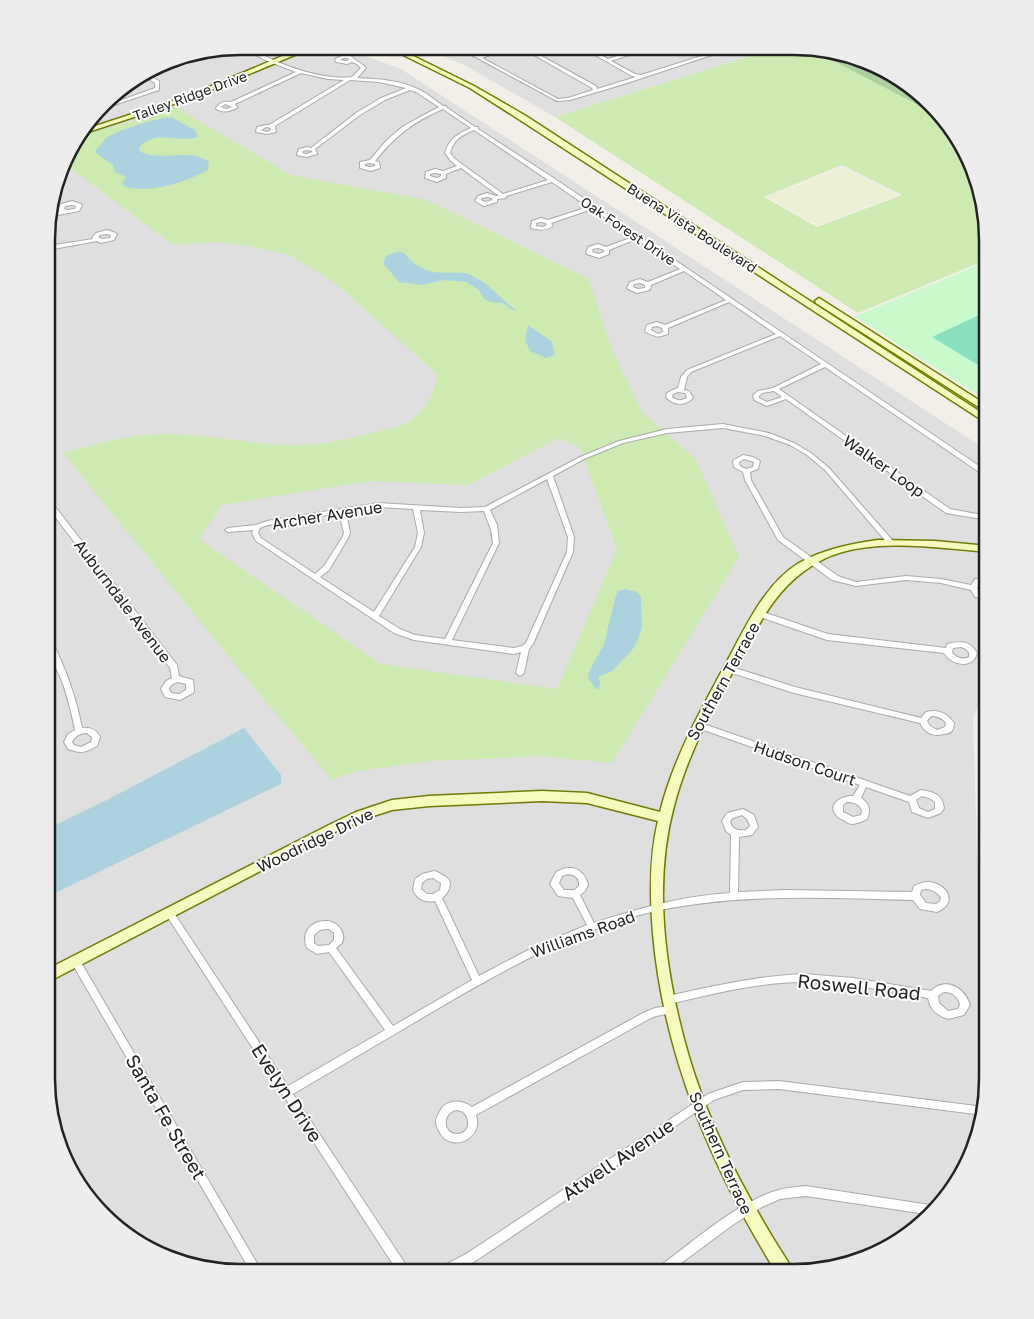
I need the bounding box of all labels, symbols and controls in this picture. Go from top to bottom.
street label: Talley Ridge Drive [130,67,249,124]
street label: Buena Vista Boulevard [624,179,760,276]
street label: Oak Forest Drive [578,193,679,269]
street label: Walker Loop [839,431,929,502]
street label: Archer Avenue [270,496,384,534]
street label: Auburndale Avenue [70,535,176,667]
street label: Southern Terrace [682,618,764,744]
street label: Hudson Court [751,736,859,790]
street label: Woodridge Drive [254,803,376,877]
street label: Williams Road [528,906,638,962]
street label: Roswell Road [796,969,922,1004]
street label: Evelyn Drive [247,1039,328,1146]
street label: Santa Fe Street [121,1050,212,1183]
street label: Southern Terrace [685,1089,757,1217]
street label: Atwell Avenue [557,1113,678,1204]

